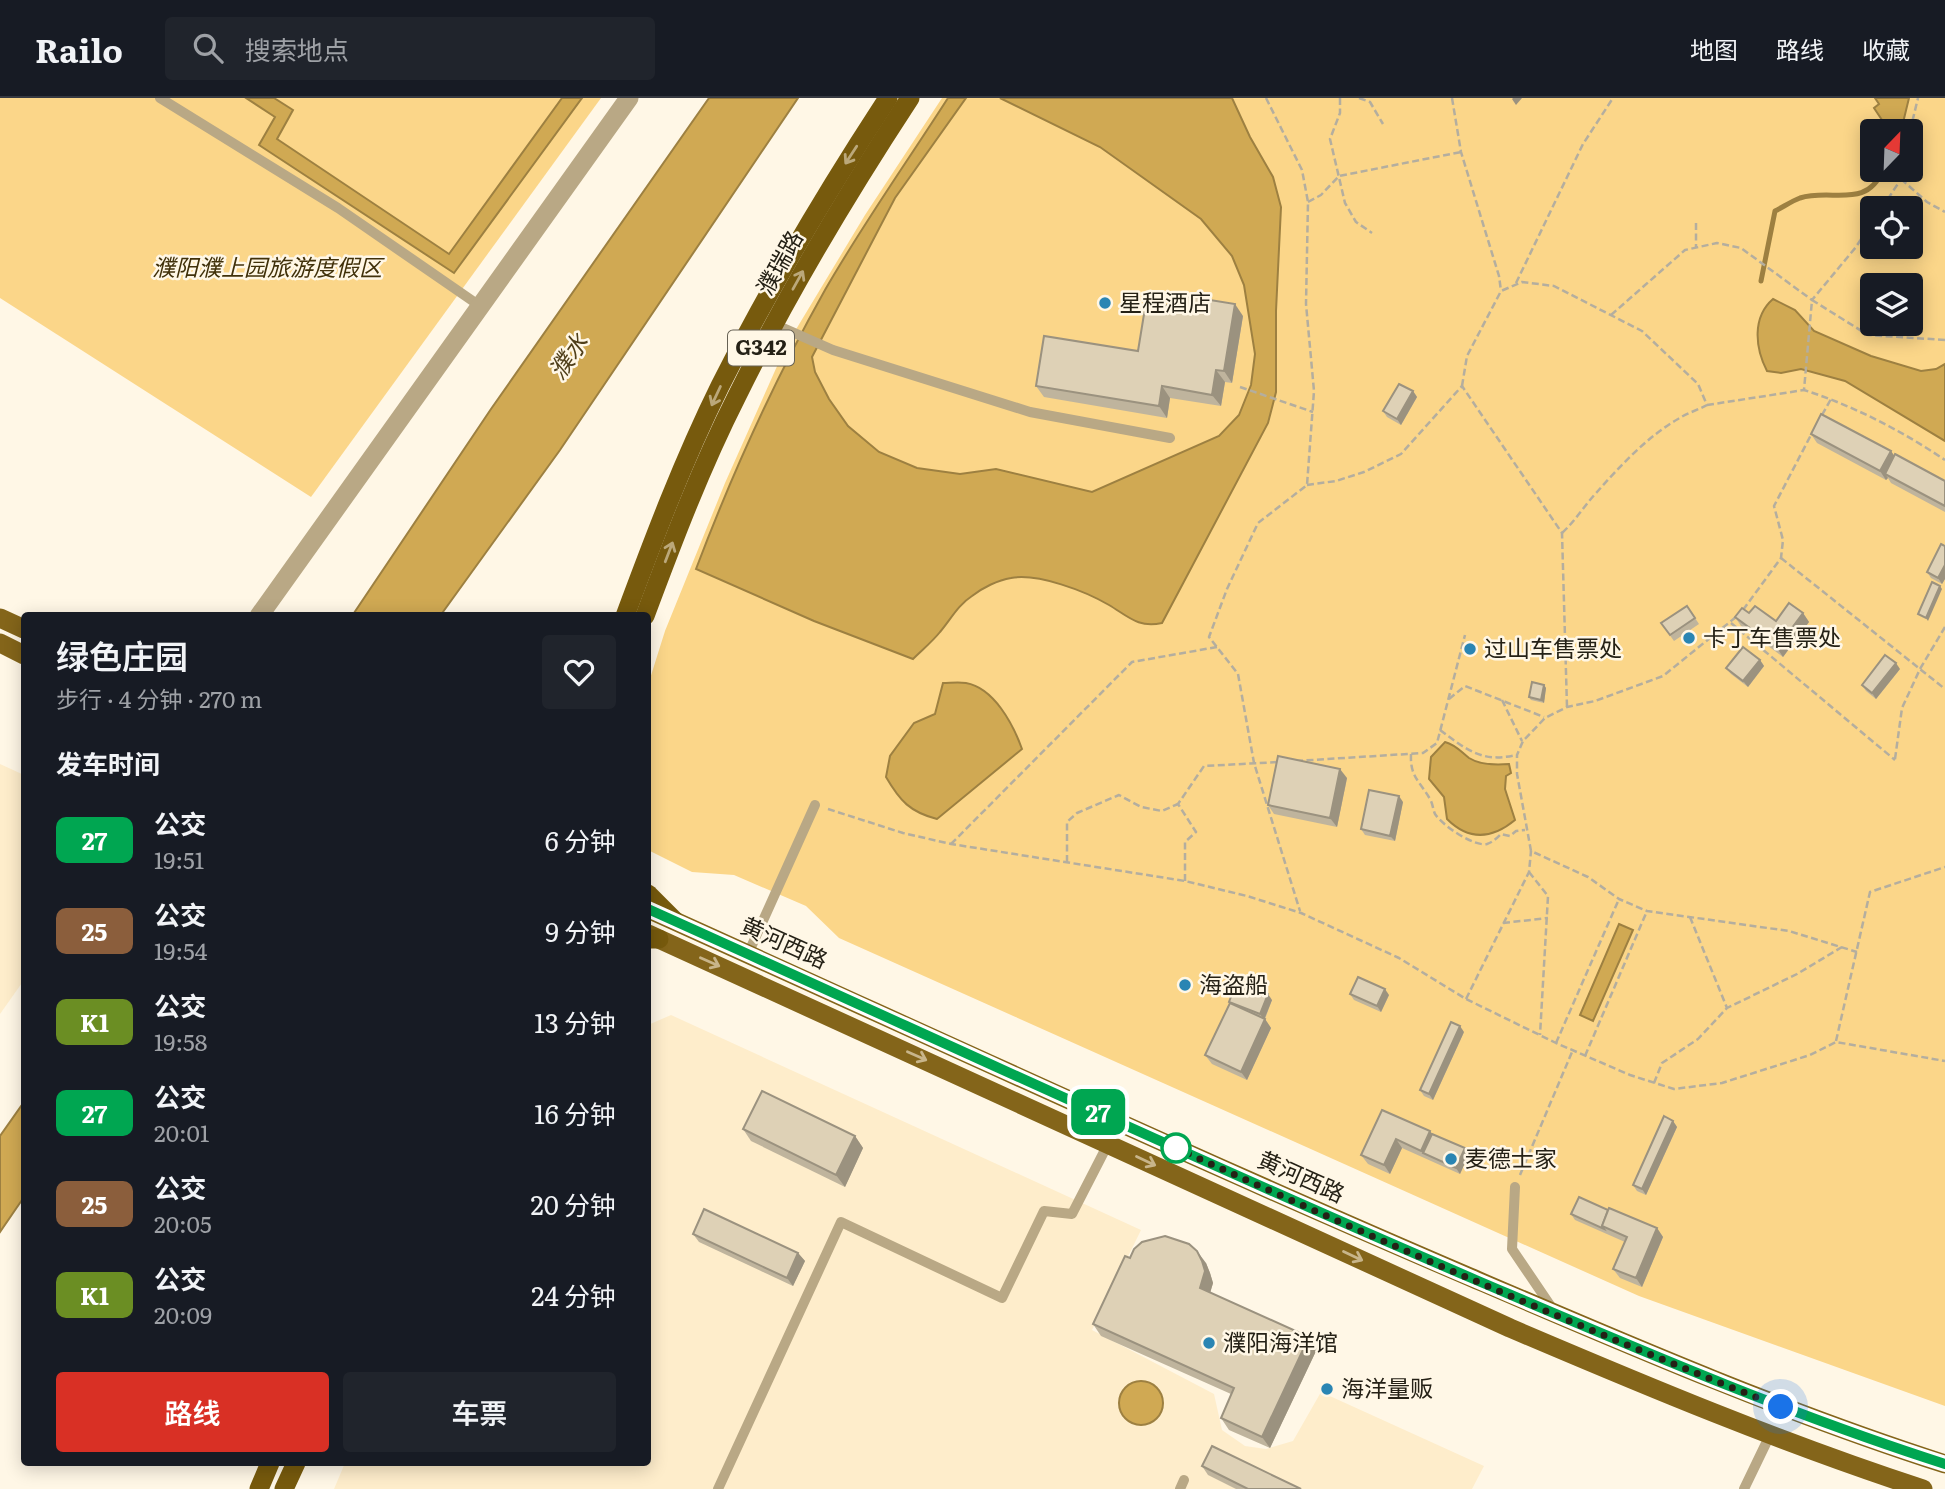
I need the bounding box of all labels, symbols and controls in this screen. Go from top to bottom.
search box [165,17,655,80]
text: Railo [35,24,123,73]
icon: search [189,29,227,67]
text: 搜索地点 [245,29,349,68]
text: 地图 [1690,31,1738,66]
text: 路线 [1776,31,1824,66]
text: 收藏 [1862,31,1910,66]
north arrow [1860,119,1923,182]
map controls [1860,119,1923,336]
one-way arrow [843,145,858,164]
button: locate [1860,196,1923,259]
street label: 濮瑞路 [747,224,810,300]
park label: 濮阳濮上园旅游度假区 [152,249,385,283]
one-way arrow [791,271,805,291]
button: layers [1860,273,1923,336]
place label: 星程酒店 [1119,284,1211,318]
marker: 星程酒店 [1097,295,1113,311]
water label: 濮水 [539,325,596,385]
road number: G342 [728,330,794,366]
one-way arrow [709,385,722,406]
one-way arrow [663,542,676,563]
place label: 卡丁车售票处 [1703,619,1841,653]
text: 绿色庄园 [56,630,188,679]
place label: 过山车售票处 [1484,630,1622,664]
marker: 卡丁车售票处 [1681,630,1697,646]
button: heart [542,635,616,709]
marker: 过山车售票处 [1462,641,1478,657]
text: 步行 · 4 分钟 · 270 m [56,681,262,715]
text: 发车时间 [56,743,160,782]
text: 公交 [154,803,206,842]
text: 6 分钟 [545,820,616,859]
text: 27 [82,822,107,857]
text: 19:51 [154,842,204,876]
text: 公交 [154,894,206,933]
street label: 黄河西路 [736,907,834,975]
text: 9 分钟 [545,911,616,950]
text: 25 [82,913,107,948]
text: 19:54 [154,933,207,967]
one-way arrow [699,956,720,969]
place label: 海盗船 [1199,966,1268,1000]
marker: 海盗船 [1177,977,1193,993]
text: 公交 [154,985,206,1024]
text: 13 分钟 [534,1002,616,1041]
text: K1 [80,1004,109,1039]
text: 19:58 [154,1024,207,1058]
one-way arrow [906,1050,927,1063]
text: 公交 [154,1076,206,1115]
line badge: 27 [1066,1089,1130,1135]
text: 16 分钟 [534,1093,616,1132]
text: 27 [1085,1094,1111,1129]
text: 27 [82,1095,107,1130]
text: 20:01 [154,1115,209,1149]
unlabelled marker [1161,1133,1191,1163]
place label: 麦德士家 [1465,1140,1557,1174]
street label: 黄河西路 [1253,1141,1351,1209]
marker: 麦德士家 [1443,1151,1459,1167]
one-way arrow [1135,1155,1156,1168]
text: 公交 [154,1167,206,1206]
text: 20 分钟 [531,1184,616,1223]
text: 25 [82,1186,107,1221]
text: 20:05 [154,1206,212,1240]
one-way arrow [1342,1249,1363,1263]
text: 公交 [154,1258,206,1297]
text: 24 分钟 [531,1275,616,1314]
text: K1 [80,1277,109,1312]
text: 20:09 [154,1297,212,1331]
place label: 濮阳海洋馆 [1223,1324,1338,1358]
marker: 濮阳海洋馆 [1201,1335,1217,1351]
place label: 海洋量贩 [1341,1370,1433,1404]
button: 路线 [56,1372,329,1452]
button: 车票 [343,1372,616,1452]
marker: 海洋量贩 [1319,1381,1335,1397]
your location [1763,1389,1798,1424]

